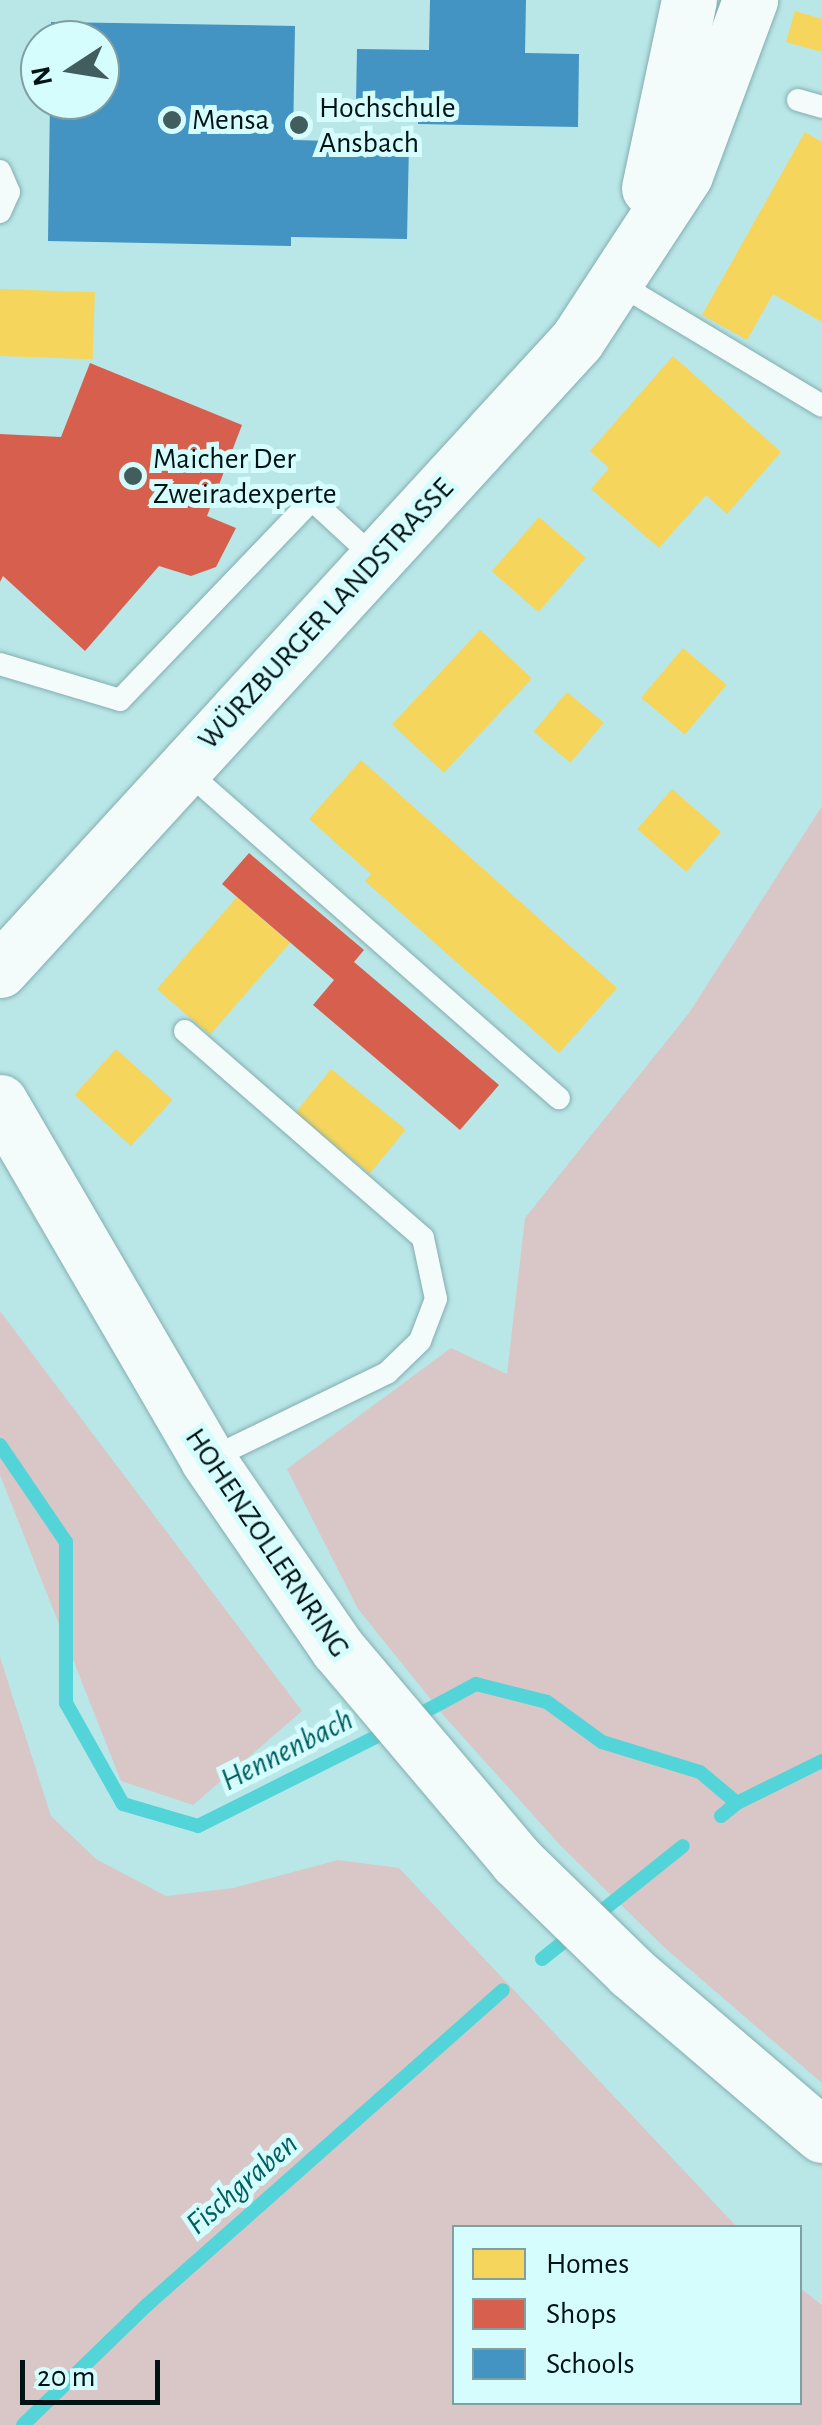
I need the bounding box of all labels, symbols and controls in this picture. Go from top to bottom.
north arrow [20,20,120,120]
text: N [27,63,58,88]
place label: Hochschule Ansbach [319,90,456,160]
place label: Mensa [192,102,269,138]
marker: Mensa [161,109,183,131]
marker: Hochschule Ansbach [288,114,310,136]
place label: Maicher Der Zweiradexperte [153,441,337,512]
marker: Maicher Der Zweiradexperte [122,465,144,487]
street label: WÜRZBURGER LANDSTRASSE [191,471,461,757]
street label: HOHENZOLLERNRING [177,1422,357,1664]
water label: Hennenbach [214,1700,360,1800]
water label: Fischgraben [178,2125,306,2243]
legend [452,2225,802,2405]
text: Homes [546,2249,629,2279]
text: Shops [546,2299,617,2329]
scale bar [25,2340,165,2402]
text: Schools [546,2349,635,2379]
text: 20 m [37,2362,95,2392]

